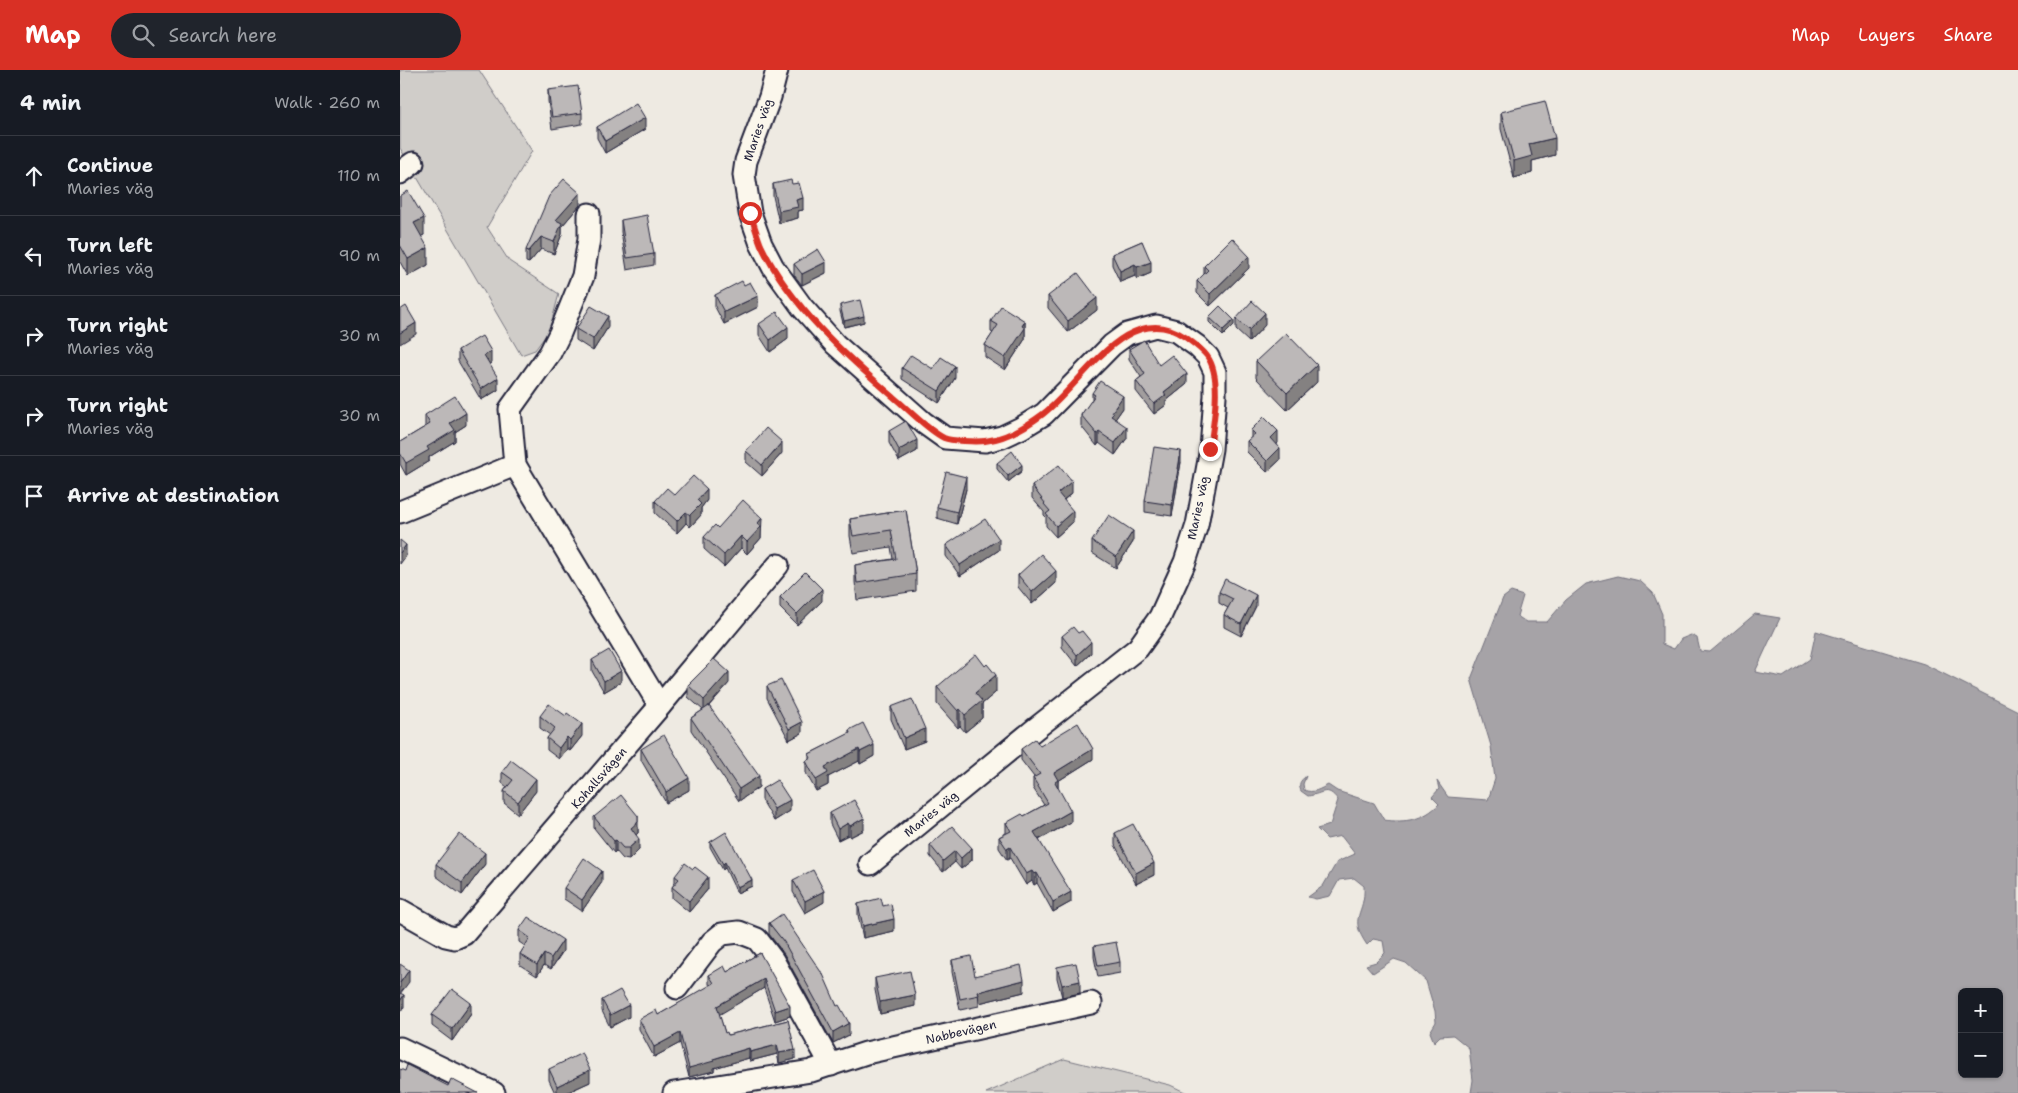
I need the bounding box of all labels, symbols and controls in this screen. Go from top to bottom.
search box [111,13,461,58]
text: Map [25,19,81,51]
icon: search [129,21,157,49]
text: Search here [169,23,277,48]
text: Map [1792,23,1830,47]
text: Layers [1858,23,1915,47]
text: Share [1943,23,1993,47]
text: 4 min [20,89,81,117]
text: Walk · 260 m [274,92,380,113]
street label: Maries väg [740,97,776,163]
text: Continue [67,153,153,178]
icon: ahead [20,162,48,190]
text: 110 m [337,165,380,186]
text: Maries väg [67,178,153,199]
route start [739,202,762,225]
text: Turn left [67,233,153,258]
icon: left [20,242,48,270]
text: 90 m [339,245,380,266]
text: Maries väg [67,258,153,279]
text: Turn right [67,313,168,338]
icon: right [20,322,48,350]
text: 30 m [339,325,380,346]
text: Maries väg [67,338,153,359]
text: Turn right [67,393,168,418]
icon: right [20,402,48,430]
text: 30 m [339,405,380,426]
text: Maries väg [67,418,153,439]
route end [1199,438,1222,461]
street label: Maries väg [1183,475,1213,541]
icon: arrive [20,482,48,510]
text: Arrive at destination [67,483,279,508]
street label: Kohallsvägen [568,744,630,812]
street label: Maries väg [901,787,961,841]
map controls [1958,988,2003,1078]
button: + [1958,988,2003,1033]
street label: Nabbevägen [924,1016,998,1048]
button: − [1958,1033,2003,1078]

